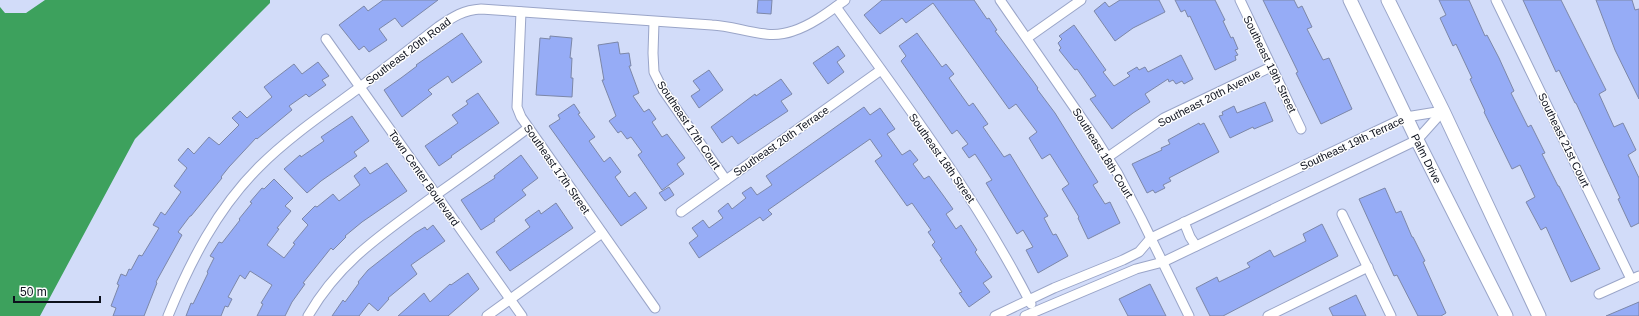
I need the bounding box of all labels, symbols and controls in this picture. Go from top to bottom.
street label: Southeast 19th Street [1241,14,1299,114]
street label: Southeast 20th Road [363,15,453,87]
street label: Southeast 20th Avenue [1156,67,1262,129]
street label: Southeast 17th Court [655,79,723,171]
street label: Southeast 21st Court [1536,91,1592,189]
street label: Southeast 20th Terrace [731,104,831,178]
street label: Southeast 18th Court [1070,106,1136,200]
street label: Southeast 18th Street [907,111,977,205]
street label: Southeast 19th Terrace [1298,114,1406,172]
street label: Southeast 17th Street [522,122,592,216]
street label: Town Center Boulevard [386,128,462,228]
street label: Palm Drive [1409,132,1444,185]
scale bar [14,278,100,304]
text: 50 m [20,285,47,299]

